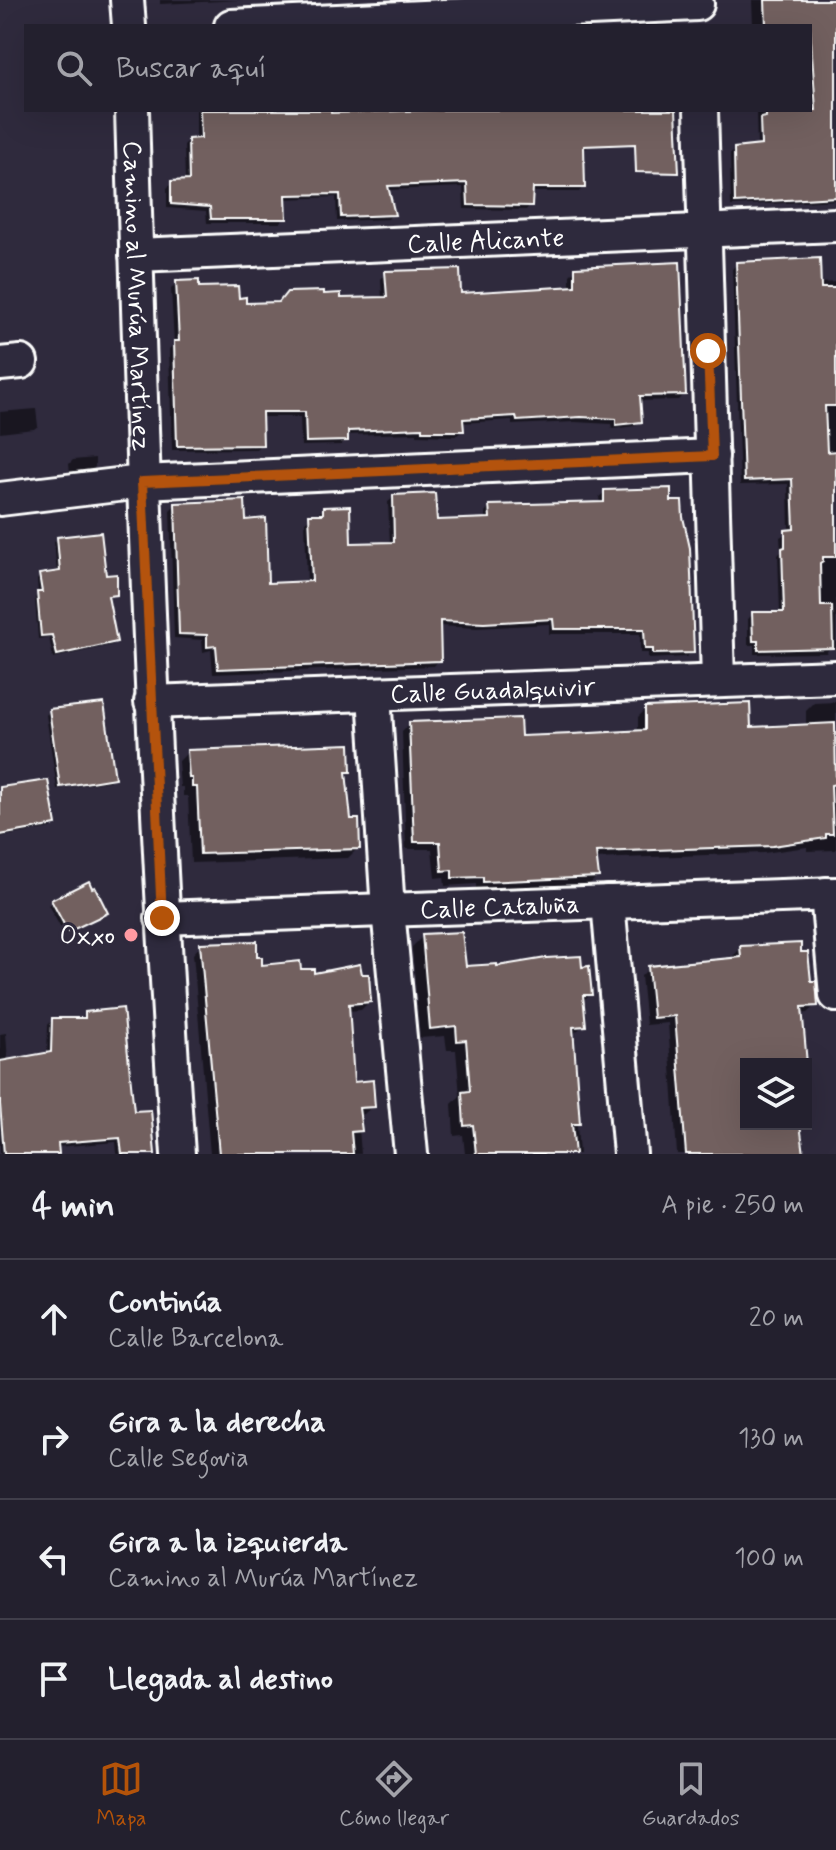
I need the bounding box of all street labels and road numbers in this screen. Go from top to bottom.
street label: Camino al Murúa Martínez [114,140,158,452]
street label: Calle Alicante [406,222,565,262]
street label: Calle Guadalquivir [390,671,597,712]
street label: Calle Cataluña [419,888,580,928]

